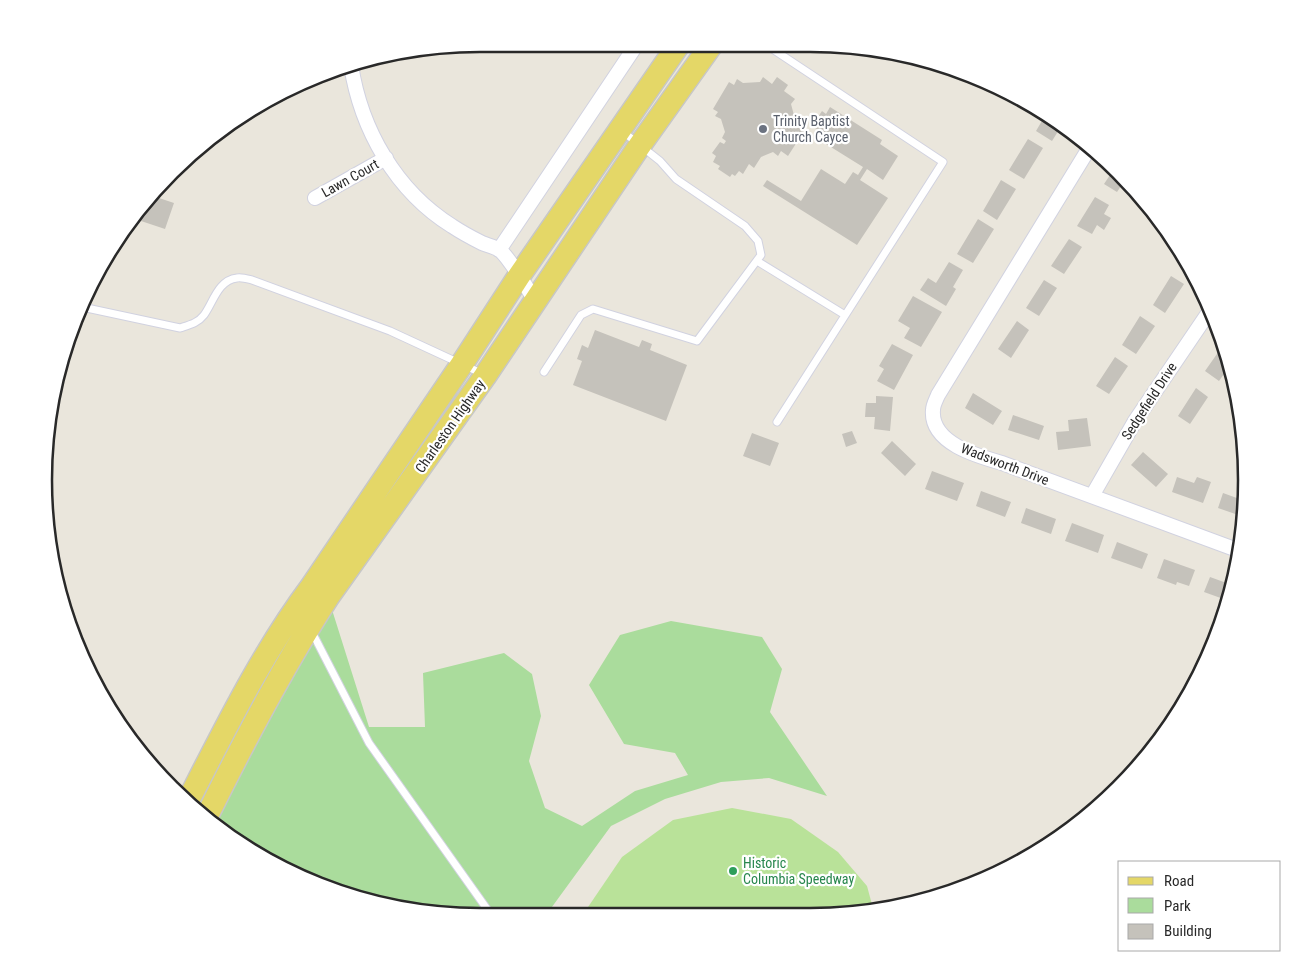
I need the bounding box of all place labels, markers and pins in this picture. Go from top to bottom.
place label: Trinity Baptist Church Cayce [773,113,850,145]
marker: Trinity Baptist Church Cayce [757,123,769,135]
place label: Historic Columbia Speedway [743,855,854,887]
marker: Historic Columbia Speedway [727,865,739,877]

